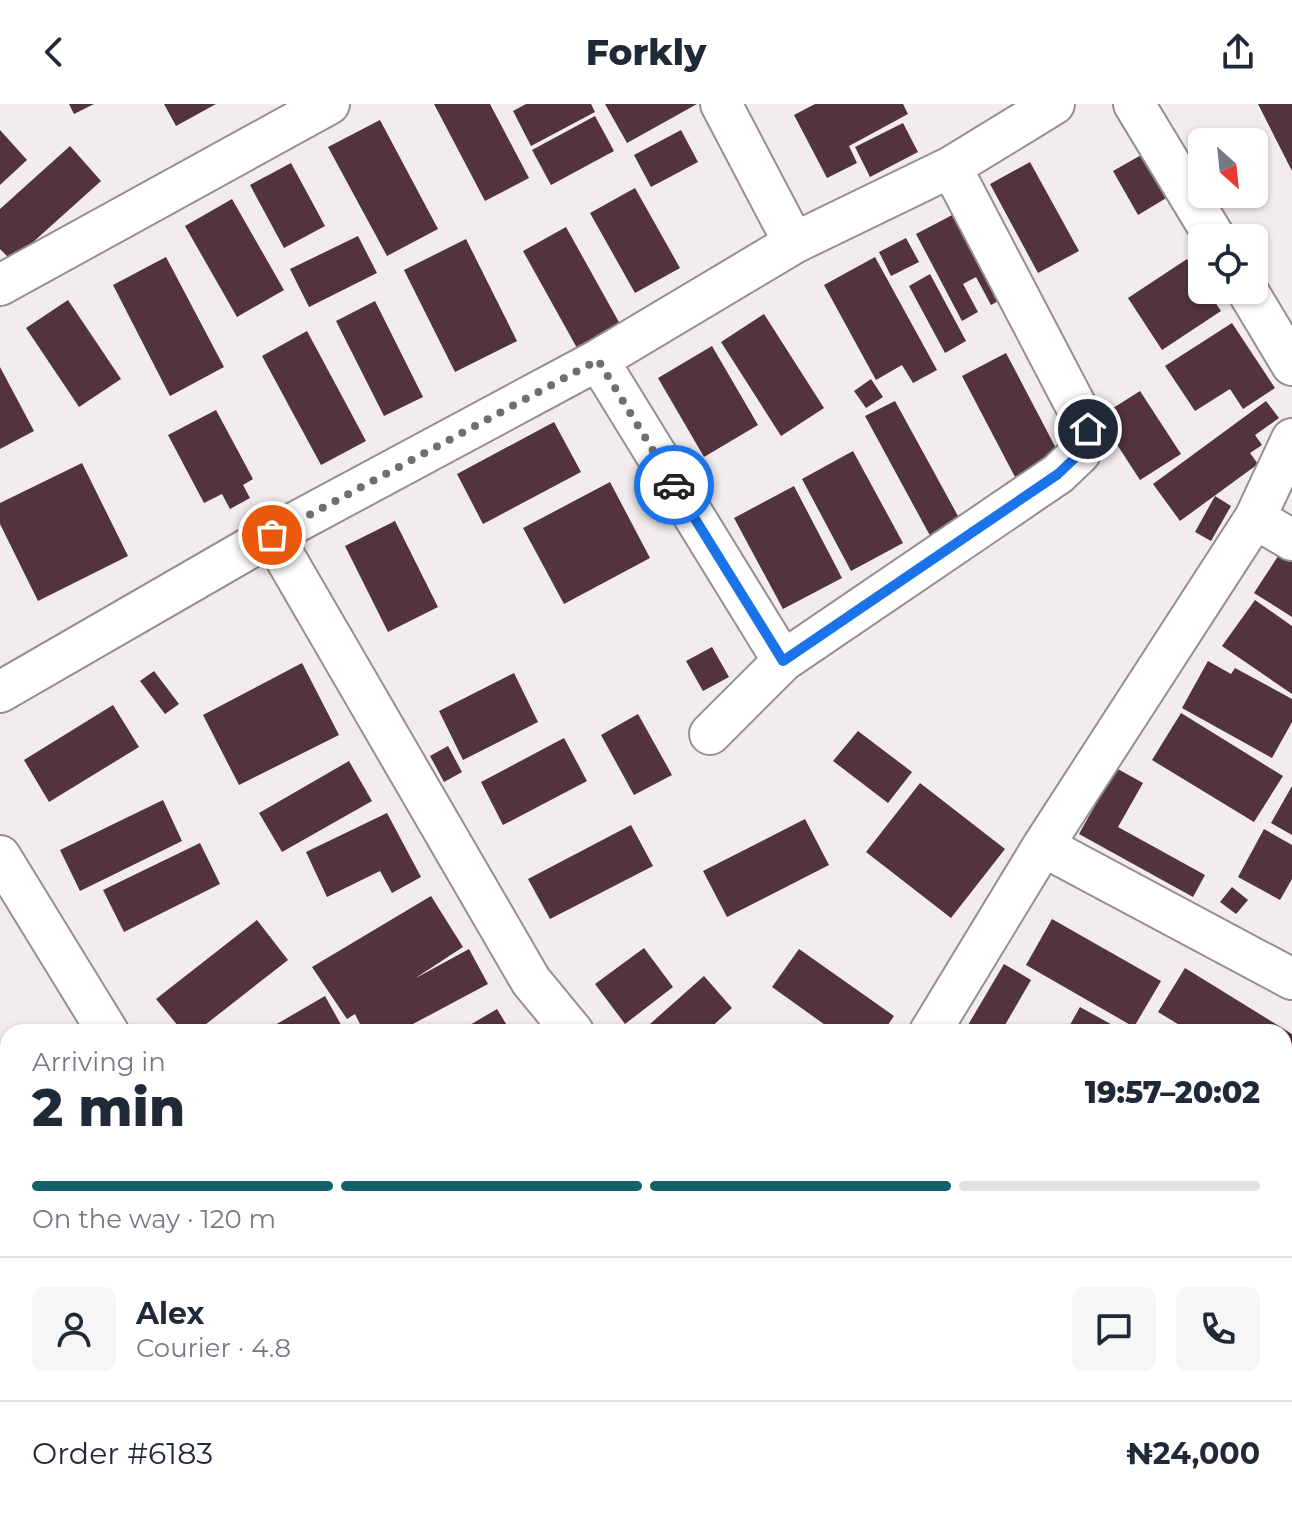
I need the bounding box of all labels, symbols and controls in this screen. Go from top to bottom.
icon: back [32,30,76,74]
text: Forkly [586,30,706,74]
icon: share [1216,30,1260,74]
north arrow [1188,128,1268,208]
map controls [1188,128,1268,304]
button: locate [1188,224,1268,304]
pin [1054,395,1122,463]
icon: home [1066,407,1110,451]
courier [634,445,714,525]
icon: car [652,463,696,507]
pin [238,501,306,569]
icon: bag [250,513,294,557]
text: Arriving in [32,1046,166,1078]
text: 19:57–20:02 [1085,1074,1260,1111]
text: 2 min [32,1076,185,1139]
text: On the way · 120 m [32,1203,276,1235]
button: person [32,1287,116,1371]
button: chat [1072,1287,1156,1371]
button: phone [1176,1287,1260,1371]
text: Alex [136,1295,204,1332]
text: Courier · 4.8 [136,1332,291,1364]
text: Order #6183 [32,1435,213,1472]
text: ₦24,000 [1126,1435,1260,1472]

